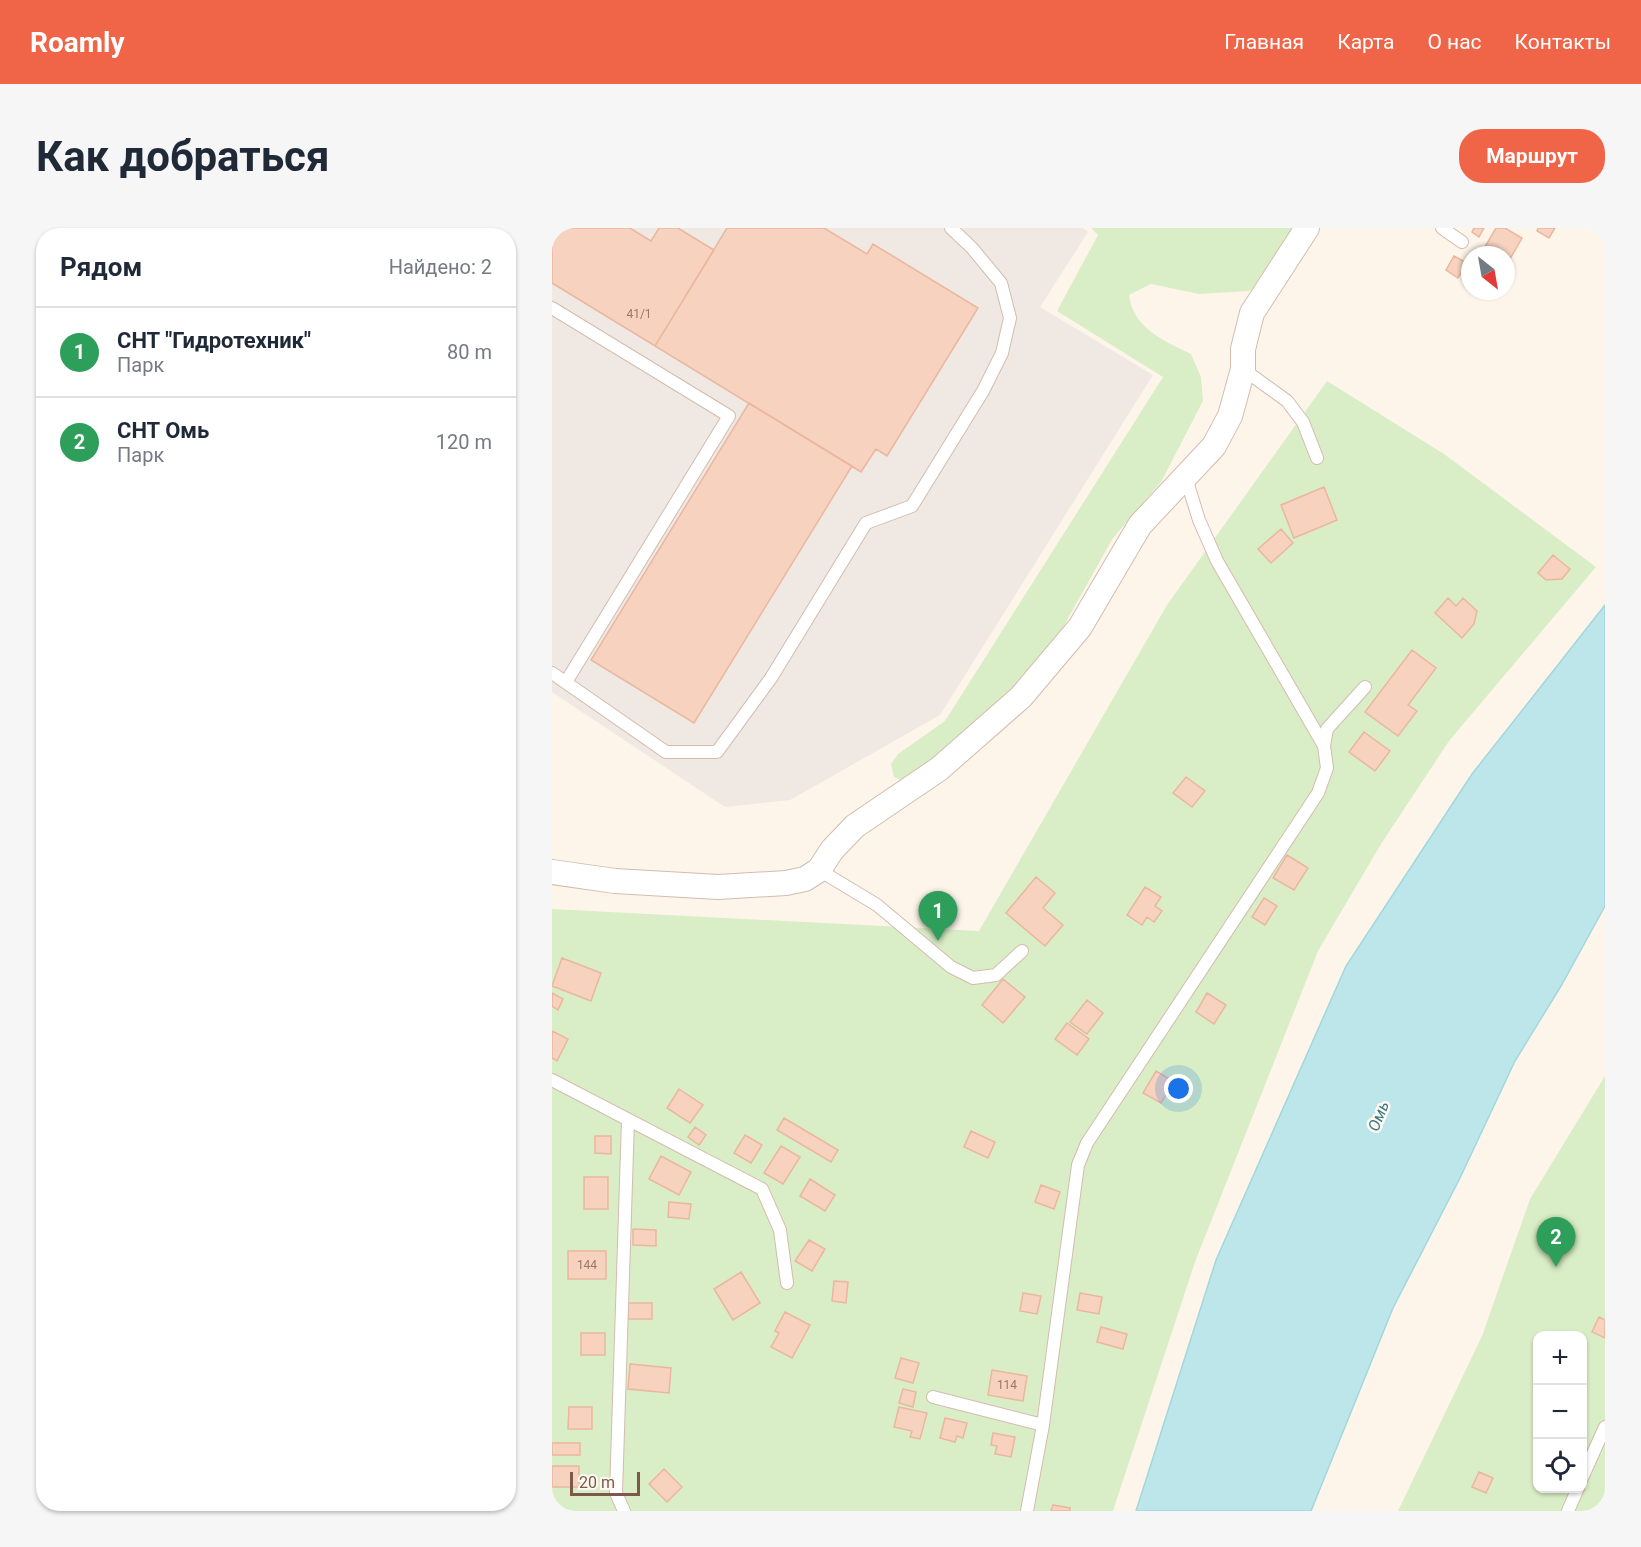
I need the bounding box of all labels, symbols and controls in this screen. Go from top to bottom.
text: Roamly [30,26,125,59]
text: Главная [1224,30,1304,54]
text: Карта [1337,30,1394,54]
text: О нас [1427,30,1482,54]
text: Контакты [1515,30,1611,54]
button: Маршрут [1459,129,1605,183]
text: Как добраться [36,132,330,181]
north arrow [1461,246,1515,300]
text: Рядом [60,252,142,282]
text: Найдено: 2 [389,255,492,279]
house number: 41/1 [626,307,652,321]
text: СНТ "Гидротехник" [117,328,311,353]
text: 1 [74,340,85,364]
text: 80 m [447,340,492,364]
text: Парк [117,353,164,377]
text: СНТ Омь [117,418,209,443]
text: 2 [74,430,85,454]
text: 120 m [436,430,492,454]
text: Парк [117,443,164,467]
pin: 1 [918,892,958,941]
your location [1164,1074,1193,1103]
water label: Омь [1364,1098,1393,1134]
pin: 2 [1536,1218,1576,1267]
house number: 144 [577,1258,597,1272]
map controls [1533,1331,1587,1493]
button: + [1533,1331,1587,1385]
house number: 114 [997,1378,1017,1392]
button: − [1533,1385,1587,1439]
button: locate [1533,1439,1587,1493]
scale bar [570,1469,640,1496]
text: 20 m [579,1473,615,1492]

